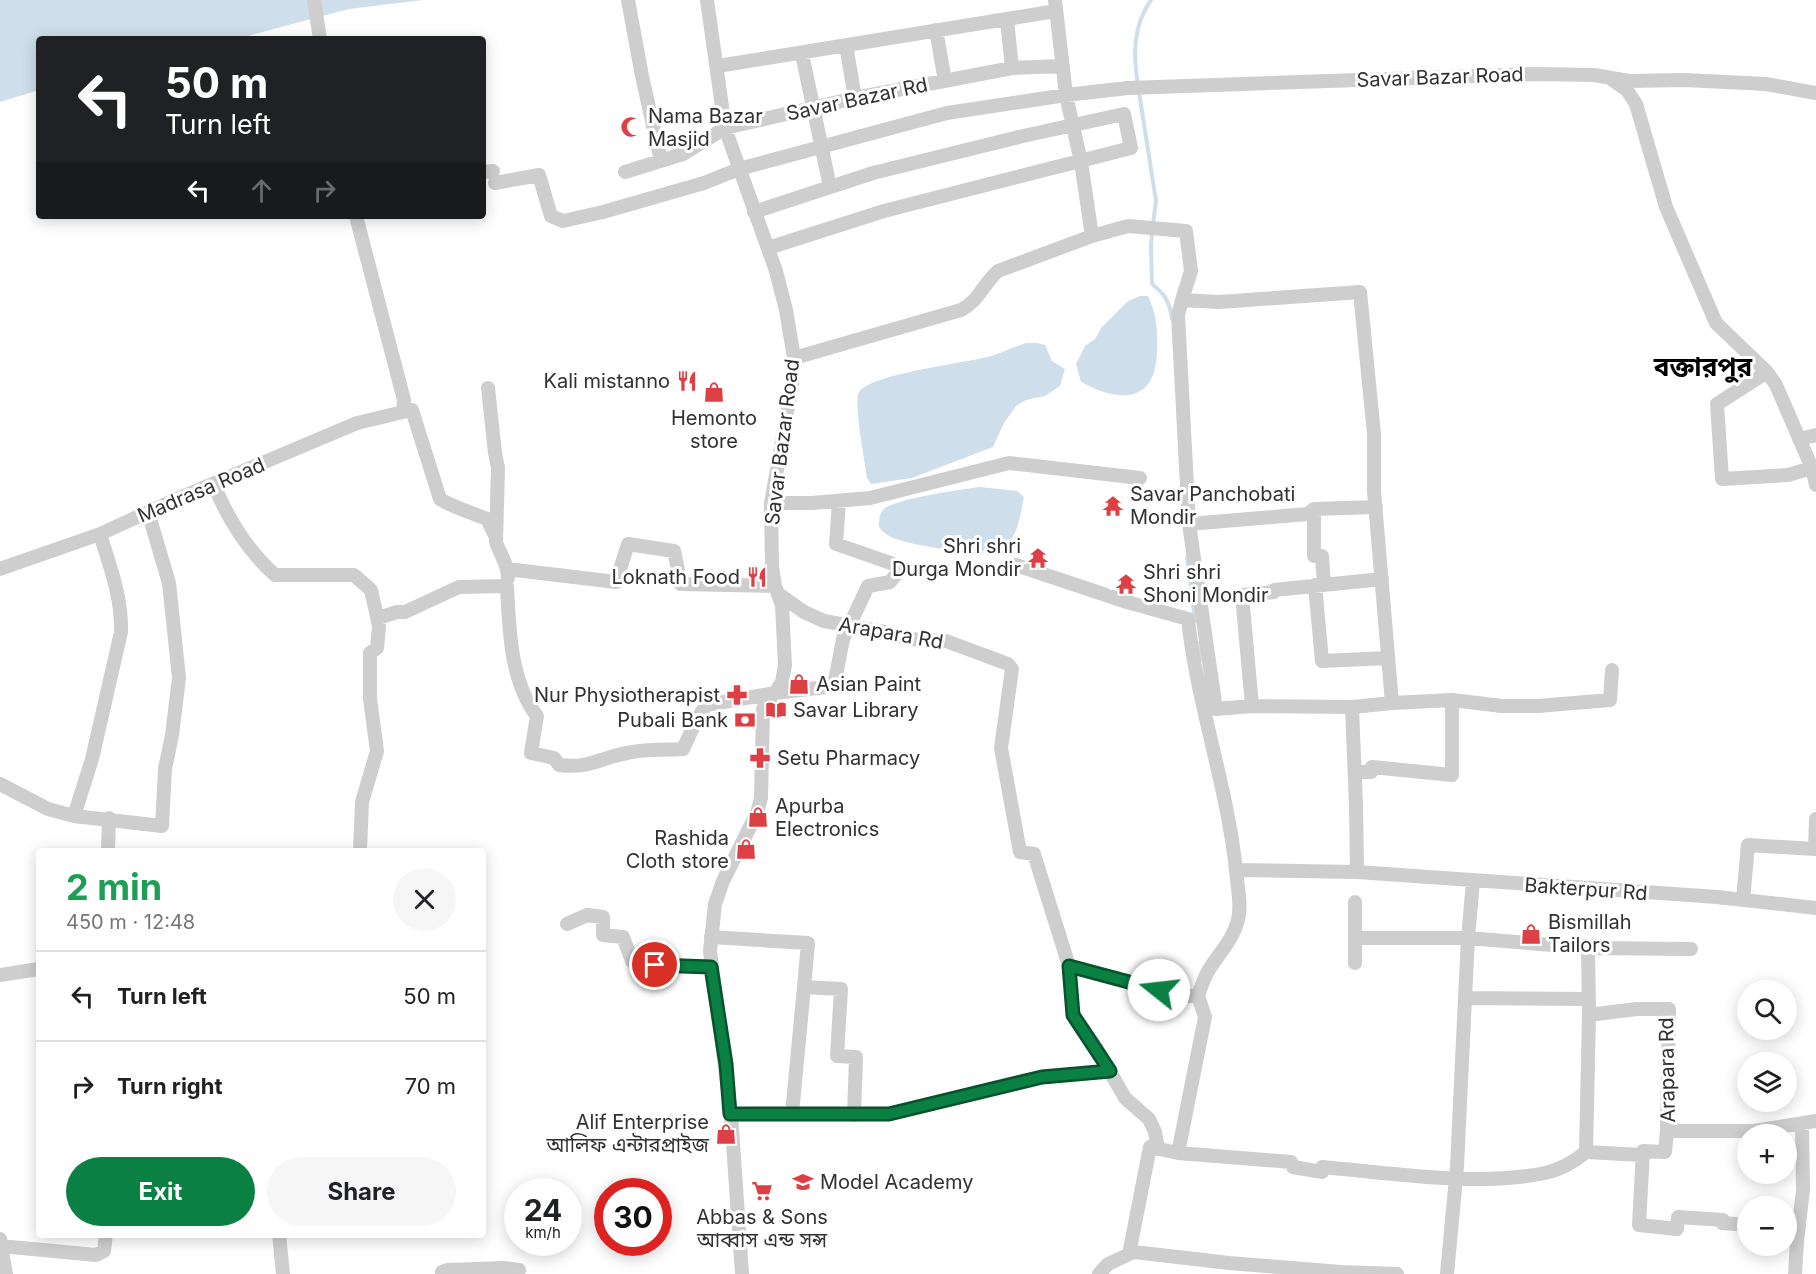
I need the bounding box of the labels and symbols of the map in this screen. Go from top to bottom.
street label: Savar Bazar Road [1356,62,1524,92]
street label: Savar Bazar Rd [784,72,930,126]
place label: Nama Bazar Masjid [648,104,763,151]
mosque icon: Nama Bazar Masjid [619,115,643,139]
district label: বক্তারপুর [1653,351,1753,384]
street label: Savar Bazar Road [760,358,804,526]
place label: Kali mistanno [544,369,670,393]
restaurant icon: Kali mistanno [675,369,699,393]
shop icon: Hemonto store [702,380,726,404]
place label: Hemonto store [671,406,757,453]
street label: Madrasa Road [134,452,268,528]
place label: Savar Panchobati Mondir [1130,482,1295,529]
temple icon: Savar Panchobati Mondir [1101,494,1125,518]
place label: Shri shri Durga Mondir [892,534,1021,581]
temple icon: Shri shri Durga Mondir [1026,546,1050,570]
place label: Shri shri Shoni Mondir [1143,560,1269,607]
place label: Loknath Food [611,565,740,589]
restaurant icon: Loknath Food [745,565,769,589]
temple icon: Shri shri Shoni Mondir [1114,572,1138,596]
street label: Arapara Rd [837,612,945,654]
shop icon: Asian Paint [787,672,811,696]
place label: Asian Paint [816,672,922,696]
place label: Nur Physiotherapist [534,683,720,707]
pharmacy icon: Nur Physiotherapist [725,683,749,707]
library icon: Savar Library [764,698,788,722]
place label: Savar Library [793,698,919,722]
place label: Pubali Bank [617,708,728,732]
bank icon: Pubali Bank [733,708,757,732]
pharmacy icon: Setu Pharmacy [748,746,772,770]
place label: Setu Pharmacy [777,746,920,770]
place label: Apurba Electronics [775,794,879,841]
shop icon: Apurba Electronics [746,805,770,829]
place label: Rashida Cloth store [626,826,729,873]
shop icon: Rashida Cloth store [734,837,758,861]
street label: Bakterpur Rd [1524,873,1648,905]
place label: Bismillah Tailors [1548,910,1632,957]
shop icon: Bismillah Tailors [1519,922,1543,946]
pin [629,939,680,990]
position arrow [1127,958,1191,1022]
street label: Arapara Rd [1654,1017,1680,1123]
place label: Alif Enterprise আলিফ এন্টারপ্রাইজ [546,1110,710,1157]
shop icon: Alif Enterprise আলিফ এন্টারপ্রাইজ [714,1122,738,1146]
school or university icon: Model Academy [791,1170,815,1194]
place label: Model Academy [820,1170,973,1194]
speed limit sign: 30 [594,1178,672,1256]
supermarket icon: Abbas & Sons আব্বাস এন্ড সন্স [750,1179,774,1203]
place label: Abbas & Sons আব্বাস এন্ড সন্স [696,1205,828,1252]

